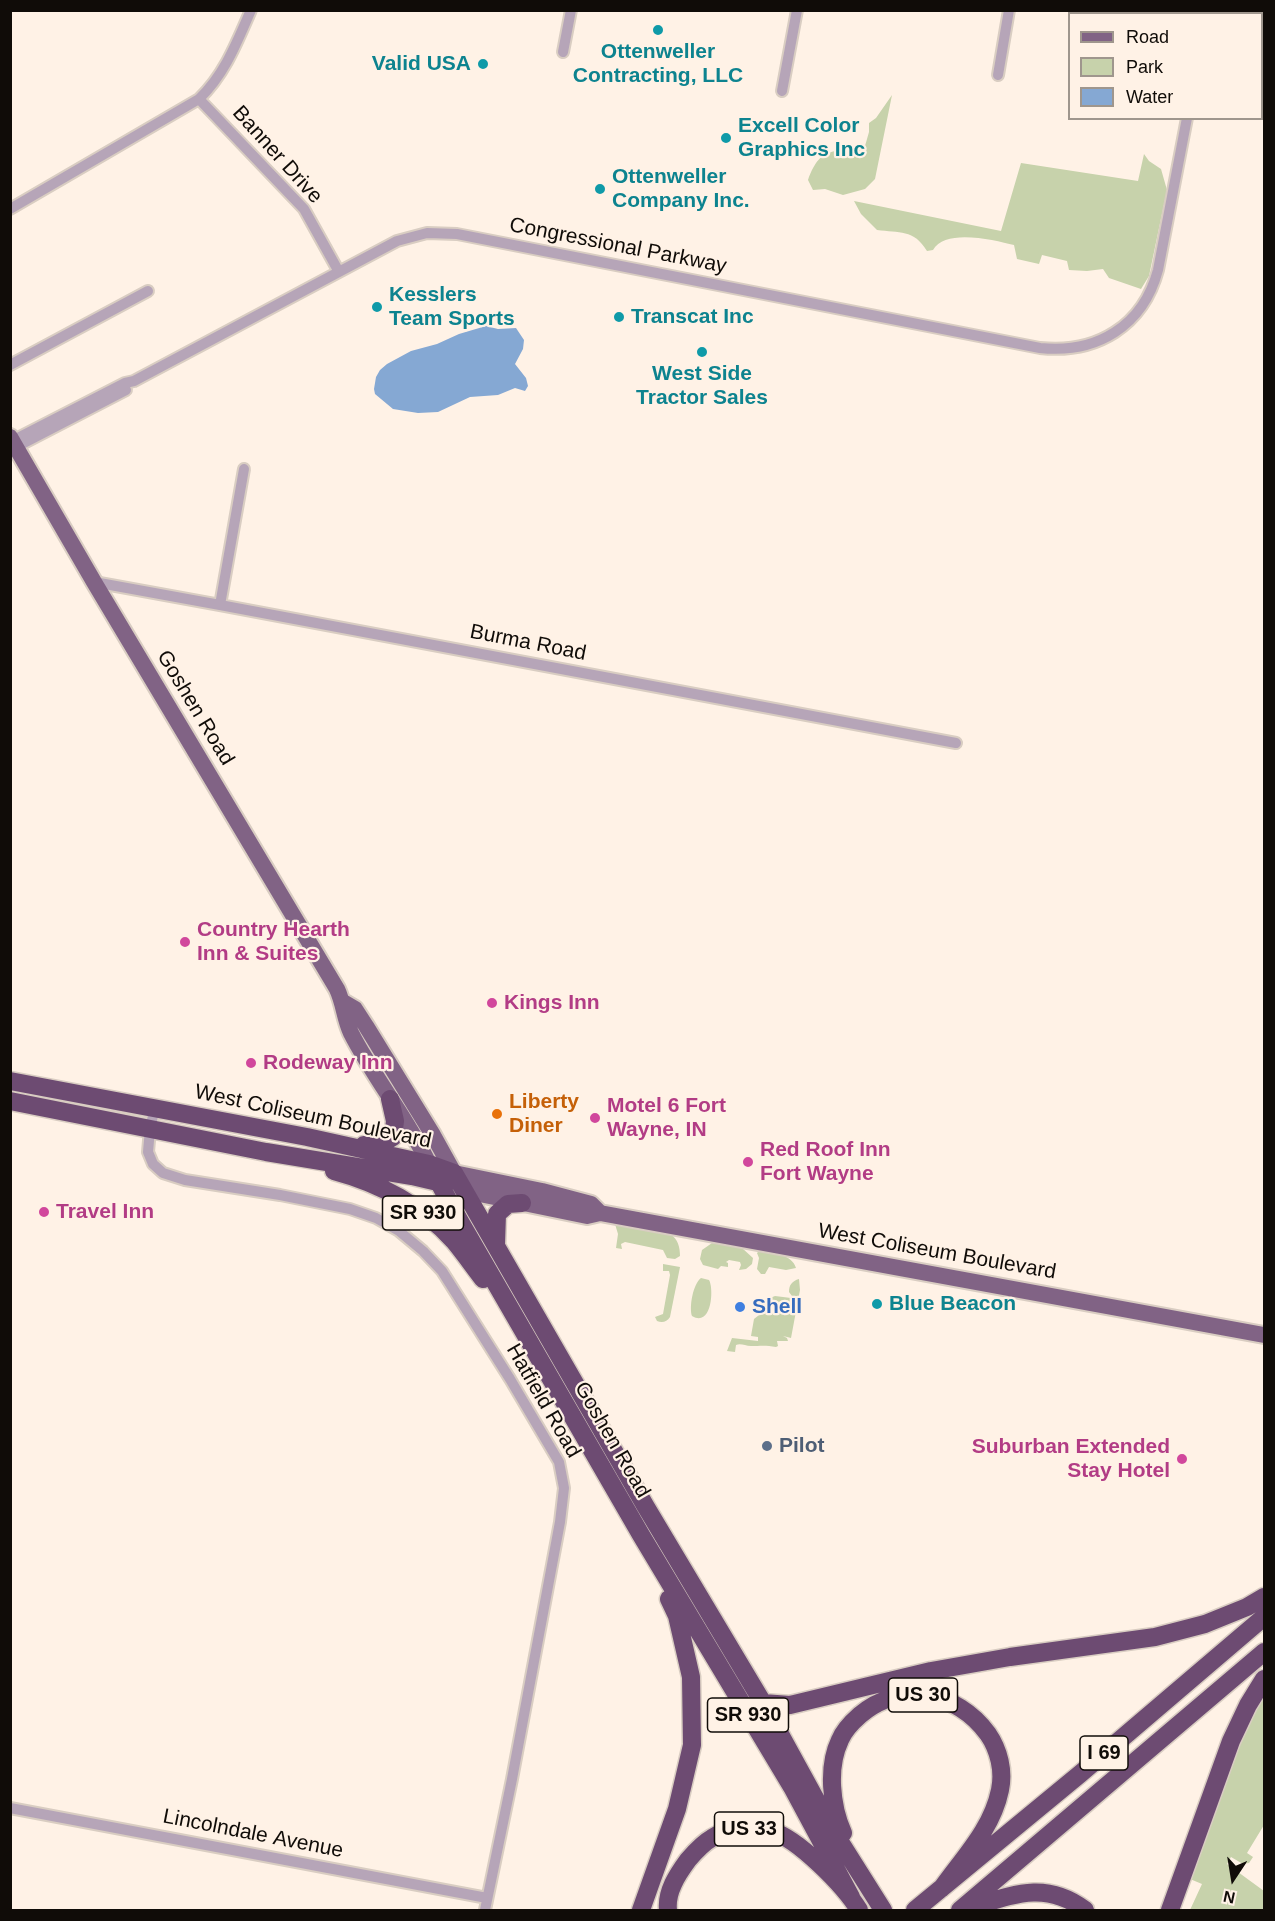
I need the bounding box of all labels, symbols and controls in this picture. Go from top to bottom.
legend [1068,12,1263,120]
marker: Ottenweller Contracting, LLC [651,23,665,37]
text: Road [1126,27,1169,47]
place label: Ottenweller Contracting, LLC [573,39,743,89]
place label: Valid USA [372,51,471,77]
marker: Valid USA [476,57,490,71]
text: Park [1126,57,1163,77]
text: Water [1126,87,1173,107]
street label: Banner Drive [227,101,327,209]
place label: Excell Color Graphics Inc [738,113,865,163]
marker: Excell Color Graphics Inc [719,131,733,145]
place label: Ottenweller Company Inc. [612,164,750,214]
marker: Ottenweller Company Inc. [593,182,607,196]
street label: Congressional Parkway [507,213,729,279]
place label: Kesslers Team Sports [389,282,515,332]
marker: Kesslers Team Sports [370,300,384,314]
place label: Transcat Inc [631,304,754,330]
marker: Transcat Inc [612,310,626,324]
marker: West Side Tractor Sales [695,345,709,359]
place label: West Side Tractor Sales [636,361,768,411]
street label: Burma Road [468,619,588,667]
street label: Goshen Road [151,646,239,770]
place label: Country Hearth Inn & Suites [197,917,350,967]
marker: Country Hearth Inn & Suites [178,935,192,949]
place label: Kings Inn [504,990,600,1016]
marker: Kings Inn [485,996,499,1010]
place label: Rodeway Inn [263,1050,393,1076]
marker: Rodeway Inn [244,1056,258,1070]
street label: West Coliseum Boulevard [192,1080,434,1154]
place label: Liberty Diner [509,1089,579,1139]
place label: Motel 6 Fort Wayne, IN [607,1093,726,1143]
marker: Liberty Diner [490,1107,504,1121]
marker: Motel 6 Fort Wayne, IN [588,1111,602,1125]
place label: Red Roof Inn Fort Wayne [760,1137,891,1187]
marker: Red Roof Inn Fort Wayne [741,1155,755,1169]
road number: SR 930 [382,1196,464,1230]
place label: Travel Inn [56,1199,154,1225]
marker: Travel Inn [37,1205,51,1219]
street label: West Coliseum Boulevard [816,1219,1058,1285]
place label: Blue Beacon [889,1291,1016,1317]
place label: Shell [752,1294,802,1320]
marker: Blue Beacon [870,1297,884,1311]
marker: Shell [733,1300,747,1314]
street label: Hatfield Road [500,1340,586,1462]
street label: Goshen Road [569,1378,655,1502]
place label: Pilot [779,1433,824,1459]
place label: Suburban Extended Stay Hotel [972,1434,1170,1484]
marker: Pilot [760,1439,774,1453]
marker: Suburban Extended Stay Hotel [1175,1452,1189,1466]
road number: US 30 [888,1678,958,1712]
road number: SR 930 [708,1698,789,1732]
road number: I 69 [1080,1736,1128,1770]
street label: Lincolndale Avenue [161,1804,345,1864]
road number: US 33 [714,1812,783,1846]
north arrow [1203,1849,1263,1909]
text: N [1222,1888,1237,1907]

